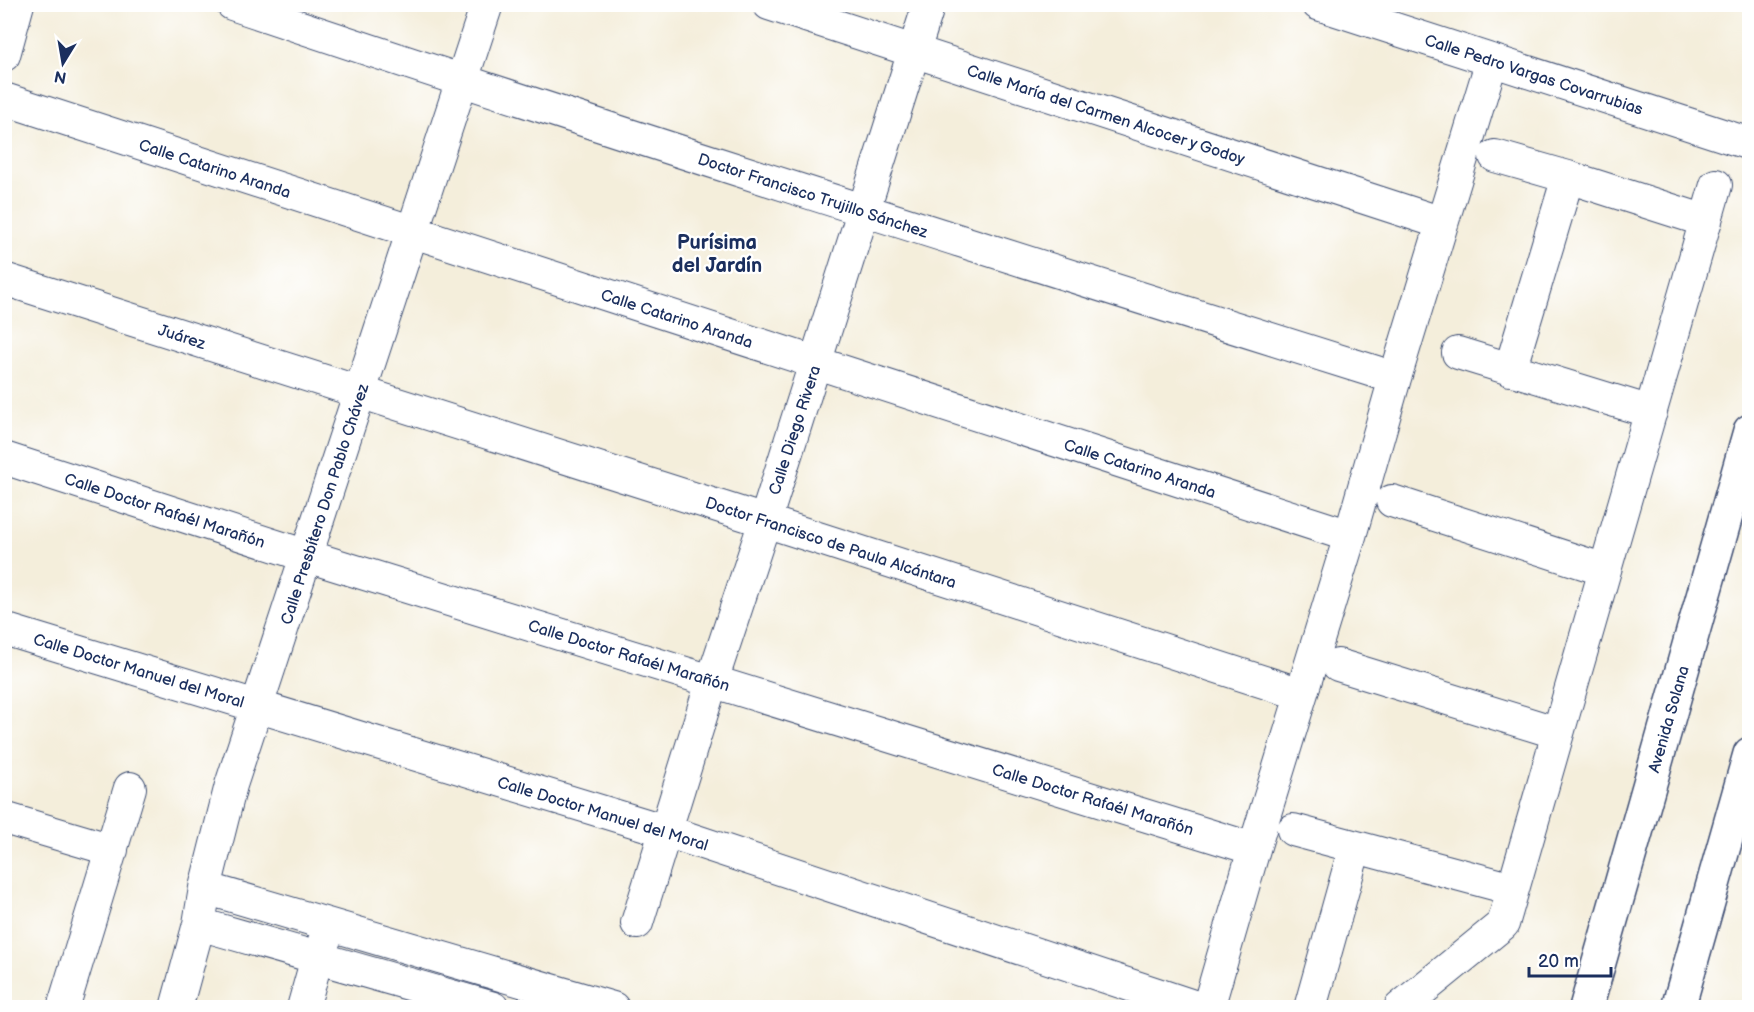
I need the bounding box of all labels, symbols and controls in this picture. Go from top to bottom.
street label: Calle Pedro Vargas Covarrubias [1422,31,1645,120]
north arrow [33,33,93,93]
street label: Calle María del Carmen Alcocer y Godoy [964,61,1248,170]
text: N [53,66,68,87]
street label: Calle Catarino Aranda [136,136,293,203]
street label: Doctor Francisco Trujillo Sánchez [695,150,930,243]
district label: Purísima del Jardín [672,231,762,278]
street label: Calle Catarino Aranda [598,286,755,353]
street label: Juárez [155,321,208,354]
street label: Calle Diego Rivera [766,363,825,498]
street label: Calle Presbítero Don Pablo Chávez [277,381,373,627]
street label: Calle Catarino Aranda [1061,436,1218,503]
street label: Calle Doctor Rafaél Marañón [62,470,267,553]
street label: Doctor Francisco de Paula Alcántara [703,494,958,593]
street label: Calle Doctor Rafaél Marañón [525,617,732,696]
street label: Calle Doctor Manuel del Moral [31,630,246,713]
street label: Avenida Solana [1645,664,1694,775]
street label: Calle Doctor Rafaél Marañón [989,761,1196,840]
street label: Calle Doctor Manuel del Moral [495,773,710,856]
scale bar [1529,940,1612,978]
text: 20 m [1538,951,1579,972]

